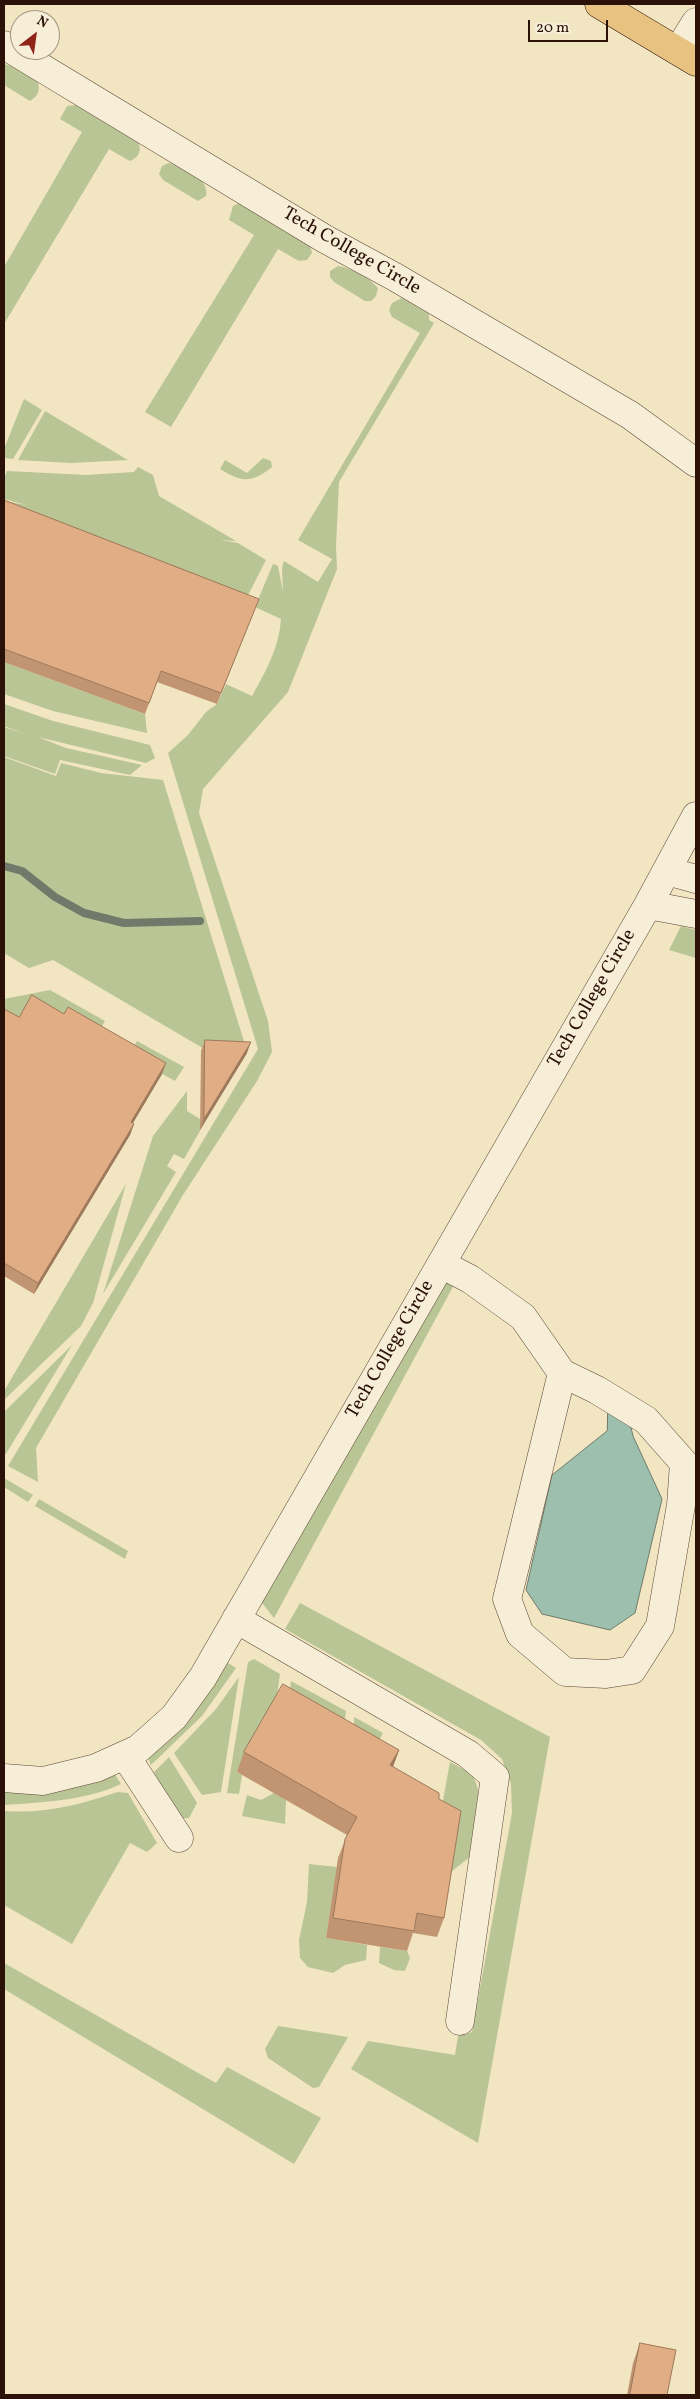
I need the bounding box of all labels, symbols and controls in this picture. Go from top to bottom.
north arrow [10,10,60,60]
scale bar [530,10,610,42]
text: N [33,12,51,33]
text: 20 m [536,18,569,39]
street label: Tech College Circle [278,203,424,301]
street label: Tech College Circle [544,926,642,1072]
street label: Tech College Circle [342,1277,440,1423]

